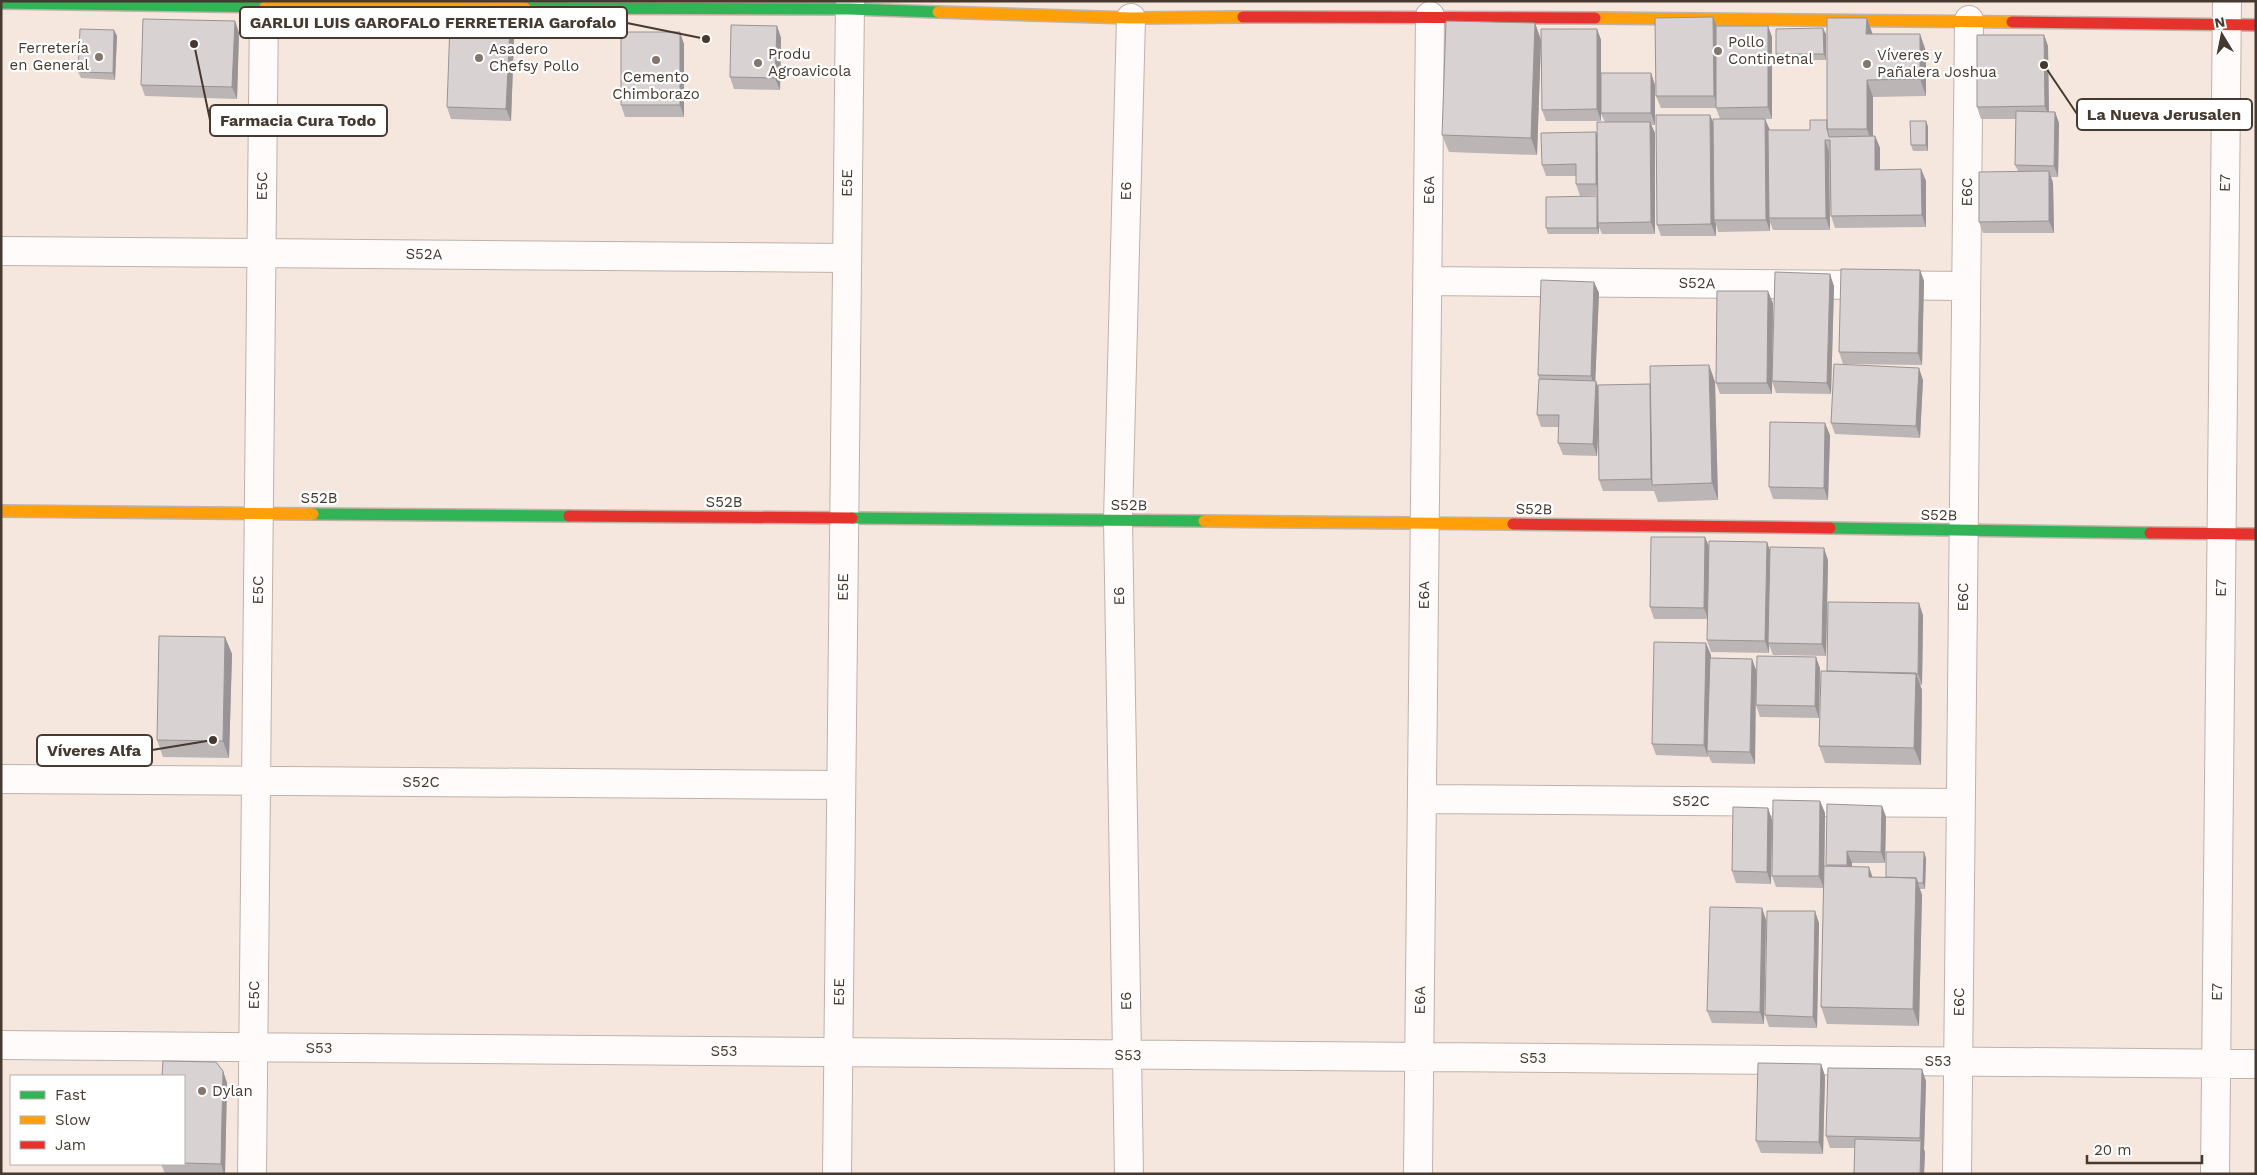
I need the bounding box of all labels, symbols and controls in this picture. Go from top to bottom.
callout: GARLUI LUIS GAROFALO FERRETERIA Garofalo [240,7,627,38]
north arrow [2197,10,2247,60]
text: GARLUI LUIS GAROFALO FERRETERIA Garofalo [250,13,617,32]
text: N [2213,13,2226,31]
place label: Pollo Continetnal [1728,33,1814,68]
place label: Ferretería en General [9,39,90,74]
place label: Asadero Chefsy Pollo [489,40,579,75]
place label: Produ Agroavicola [768,45,852,80]
marker: Pollo Continetnal [1712,45,1724,57]
place label: Víveres y Pañalera Joshua [1877,46,1997,81]
marker: Ferretería en General [93,51,105,63]
marker: Asadero Chefsy Pollo [473,52,485,64]
marker: Cemento Chimborazo [650,54,662,66]
marker: Produ Agroavicola [752,57,764,69]
marker: Víveres y Pañalera Joshua [1861,58,1873,70]
place label: Cemento Chimborazo [612,68,700,103]
callout: La Nueva Jerusalen [2077,99,2252,130]
callout: Farmacia Cura Todo [210,105,387,136]
text: La Nueva Jerusalen [2087,105,2241,124]
text: Farmacia Cura Todo [220,111,376,130]
street label: E5E [838,169,856,197]
street label: E5C [253,172,271,200]
street label: E7 [2216,174,2234,192]
street label: E6A [1420,175,1438,204]
street label: E6C [1958,177,1976,207]
street label: E6 [1117,181,1135,201]
street label: S52A [405,245,443,263]
street label: S52A [1678,274,1716,292]
street label: S52B [301,489,337,507]
street label: S52B [706,493,742,511]
street label: S52B [1110,496,1148,514]
street label: S52B [1515,500,1553,518]
street label: S52B [1920,506,1958,524]
street label: E5E [834,573,852,601]
street label: E5C [249,576,267,604]
street label: E7 [2212,579,2230,597]
street label: E6A [1415,580,1433,609]
street label: E6C [1954,582,1972,612]
street label: E6 [1110,586,1128,606]
callout: Víveres Alfa [37,735,152,766]
text: Víveres Alfa [47,741,142,760]
street label: S52C [402,773,440,791]
street label: S52C [1672,792,1710,810]
street label: E5E [830,978,848,1006]
street label: E5C [245,981,263,1009]
street label: E7 [2208,983,2226,1001]
street label: E6A [1411,985,1429,1014]
street label: E6C [1950,987,1968,1017]
street label: E6 [1117,991,1135,1011]
street label: S53 [305,1039,333,1057]
street label: S53 [710,1042,738,1060]
street label: S53 [1114,1046,1142,1064]
street label: S53 [1519,1049,1547,1067]
street label: S53 [1924,1052,1952,1070]
legend [10,1075,185,1165]
place label: Dylan [212,1082,253,1100]
marker: Dylan [196,1085,208,1097]
text: Fast [55,1086,87,1104]
text: Slow [55,1111,91,1129]
scale bar [2087,1132,2202,1164]
text: Jam [55,1136,86,1154]
text: 20 m [2094,1141,2132,1159]

